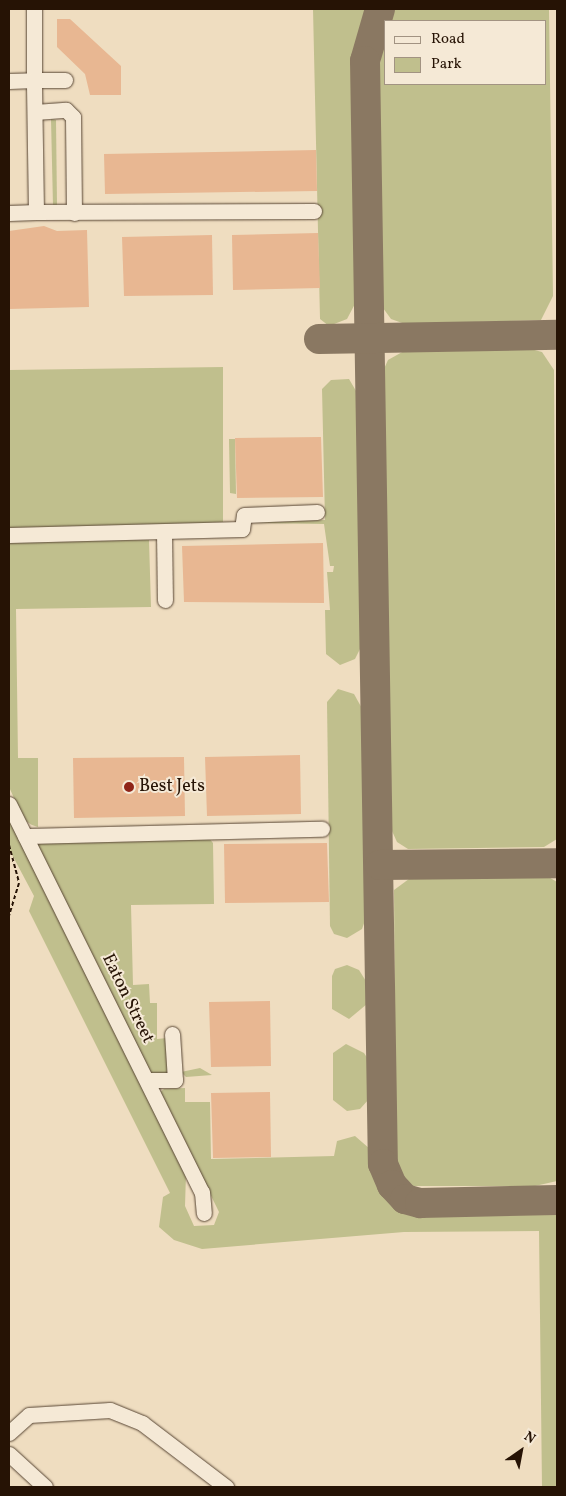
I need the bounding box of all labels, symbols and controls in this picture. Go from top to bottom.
legend [384,20,546,85]
text: Road [431,29,465,50]
text: Park [431,54,462,75]
place label: Best Jets [139,776,205,798]
marker: Best Jets [123,781,135,793]
street label: Eaton Street [96,951,158,1047]
north arrow [496,1426,546,1476]
text: N [520,1427,539,1449]

